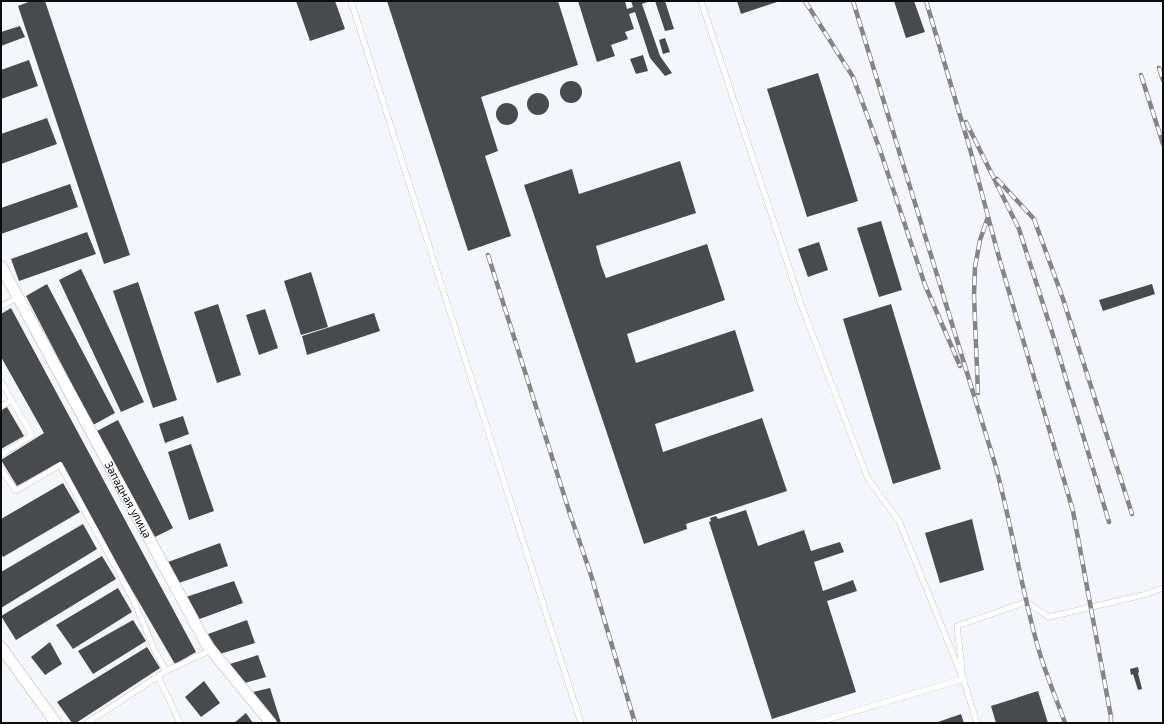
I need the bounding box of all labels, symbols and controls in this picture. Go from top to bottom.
street label: Западная улица [102,458,155,541]

